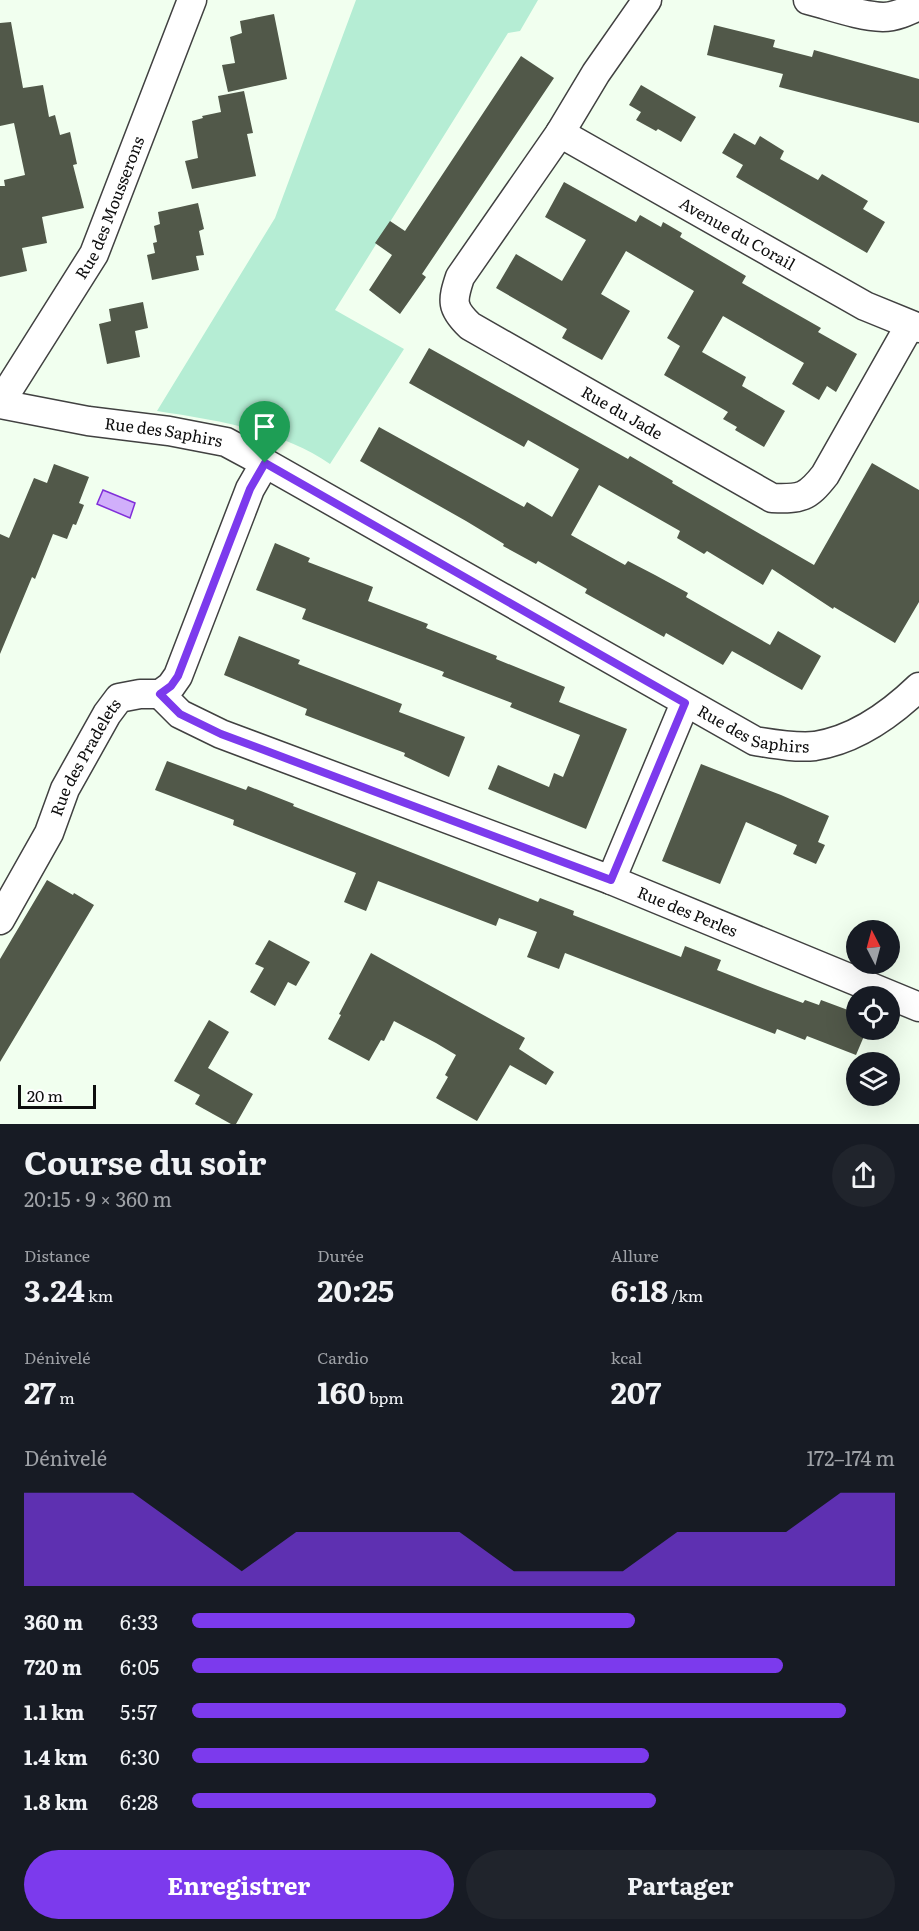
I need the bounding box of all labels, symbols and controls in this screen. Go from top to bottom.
street label: Rue des Mousserons [68,132,149,283]
street label: Avenue du Corail [676,190,800,275]
street label: Rue du Jade [577,379,668,444]
pin [239,401,290,463]
street label: Rue des Saphirs [103,410,225,452]
icon: arrive [248,410,281,443]
street label: Rue des Pradelets [43,693,126,819]
street label: Rue des Saphirs [694,698,809,758]
street label: Rue des Perles [634,879,742,942]
north arrow [846,920,900,974]
map controls [846,920,900,1106]
button: locate [846,986,900,1040]
button: layers [846,1052,900,1106]
scale bar [18,1082,96,1110]
text: 20 m [27,1083,63,1107]
text: Course du soir [24,1136,266,1185]
button: share [832,1144,895,1207]
text: 20:15 · 9 × 360 m [24,1183,172,1213]
text: Distance [24,1243,90,1267]
text: Durée [317,1243,364,1267]
text: Allure [611,1243,659,1267]
text: 3.24 [24,1267,85,1311]
text: 20:25 [317,1267,394,1311]
text: 6:18 [611,1267,668,1311]
text: km [85,1283,113,1307]
text: /km [668,1283,703,1307]
text: Dénivelé [24,1345,90,1369]
text: Cardio [317,1345,369,1369]
text: kcal [611,1345,642,1369]
text: 27 [24,1369,56,1413]
text: 160 [317,1369,366,1413]
text: 207 [611,1369,661,1413]
text: m [56,1385,75,1409]
text: bpm [366,1385,404,1409]
text: Dénivelé [24,1442,107,1472]
text: 172–174 m [806,1442,895,1472]
text: 360 m [24,1606,83,1636]
text: 6:33 [120,1606,158,1636]
text: 720 m [24,1651,82,1681]
text: 6:05 [120,1651,159,1681]
text: 1.1 km [24,1696,84,1726]
text: 5:57 [120,1696,157,1726]
text: 1.4 km [24,1741,88,1771]
text: 6:30 [120,1741,160,1771]
text: 1.8 km [24,1786,88,1816]
text: 6:28 [120,1786,158,1816]
button: Enregistrer [24,1850,454,1919]
button: Partager [466,1850,895,1919]

